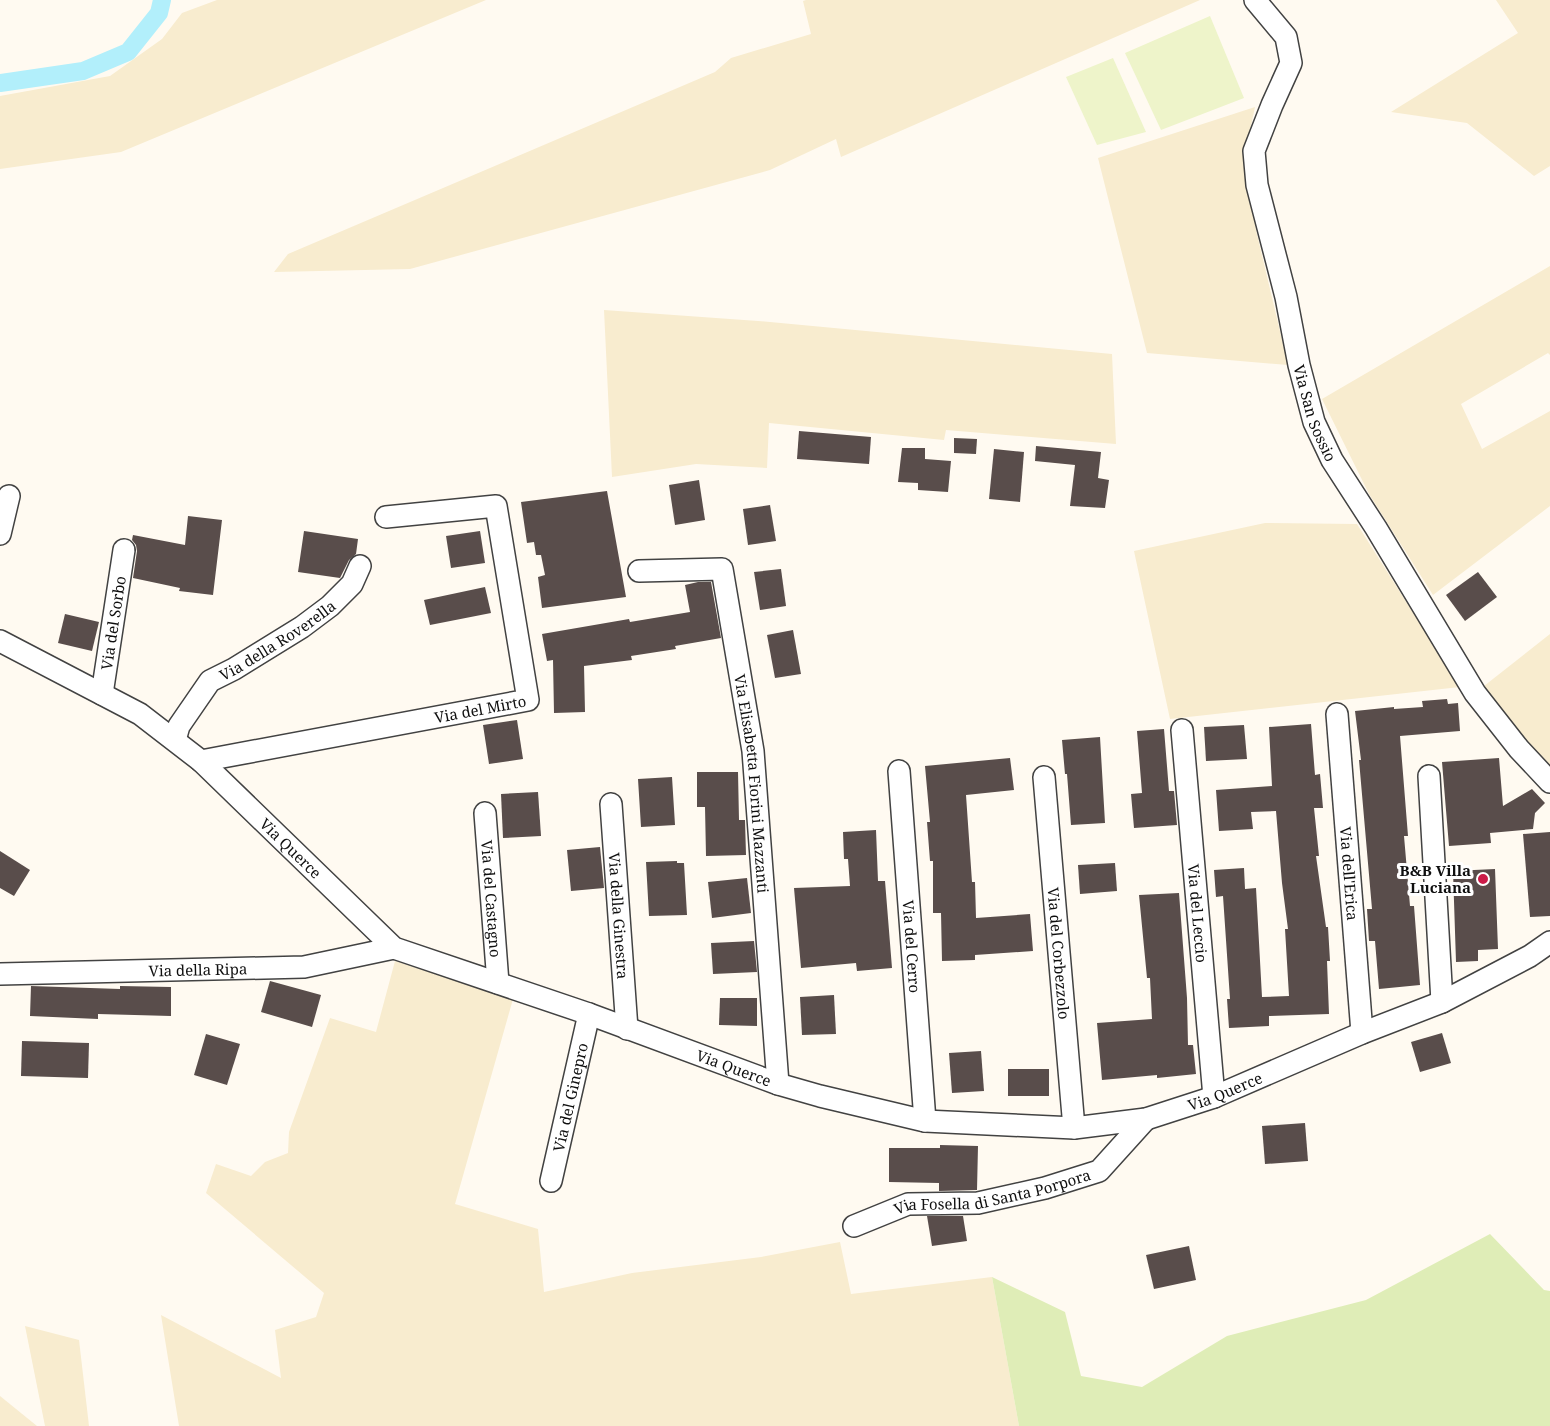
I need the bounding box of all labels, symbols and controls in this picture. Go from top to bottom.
street label: Via San Sossio [1289,362,1341,465]
street label: Via del Sorbo [96,574,130,671]
street label: Via della Roverella [216,595,339,685]
street label: Via Elisabetta Fiorini Mazzanti [730,673,774,894]
street label: Via del Mirto [433,691,528,727]
street label: Via Querce [256,814,326,883]
street label: Via dell'Erica [1336,826,1363,921]
street label: Via del Castagno [477,839,506,958]
street label: Via della Ginestra [604,852,633,980]
place label: B&B Villa Luciana [1400,860,1471,897]
street label: Via del Leccio [1184,863,1212,963]
marker: B&B Villa Luciana [1476,872,1490,886]
street label: Via del Corbezzolo [1043,886,1075,1020]
street label: Via del Cerro [899,899,925,994]
street label: Via della Ripa [148,958,247,981]
street label: Via del Ginepro [548,1041,592,1154]
street label: Via Querce [694,1045,774,1091]
street label: Via Querce [1185,1067,1265,1115]
street label: Via Fosella di Santa Porpora [891,1164,1093,1219]

